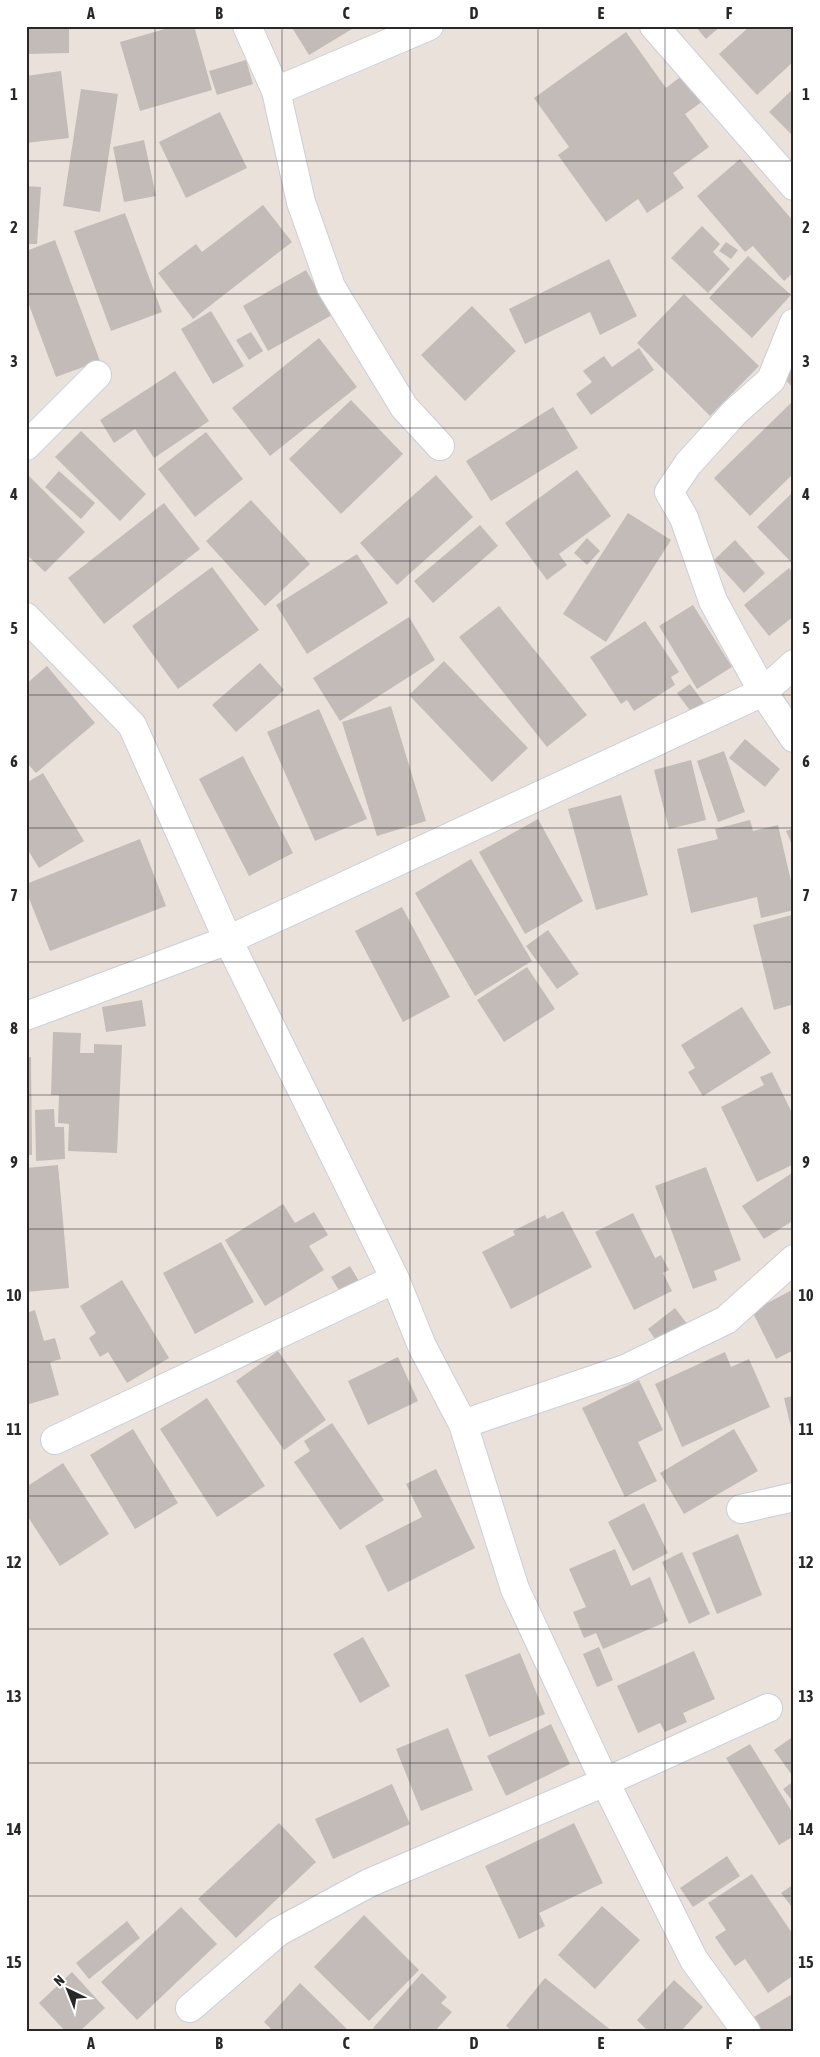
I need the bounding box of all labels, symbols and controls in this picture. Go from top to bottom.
text: A [86,4,95,22]
text: B [215,4,223,22]
text: C [342,4,350,22]
text: D [470,4,479,22]
text: E [598,4,605,22]
text: F [726,4,733,22]
text: 1 [10,85,18,103]
text: 1 [802,85,810,103]
text: 2 [10,218,18,236]
text: 2 [802,218,810,236]
text: 3 [10,352,18,370]
text: 3 [802,352,810,370]
text: 4 [9,485,18,503]
text: 4 [801,485,810,503]
text: 5 [10,619,18,637]
text: 5 [802,619,810,637]
text: 6 [10,752,18,770]
text: 6 [802,752,810,770]
text: 7 [10,886,18,904]
text: 7 [802,886,810,904]
text: 8 [10,1019,18,1037]
text: 8 [802,1019,810,1037]
text: 9 [10,1153,18,1171]
text: 9 [802,1153,810,1171]
text: 10 [6,1286,22,1304]
text: 10 [798,1286,814,1304]
text: 11 [6,1420,22,1438]
text: 11 [798,1420,814,1438]
text: 12 [6,1553,22,1571]
text: 12 [798,1553,814,1571]
text: 13 [6,1687,22,1705]
text: 13 [798,1687,814,1705]
text: 14 [6,1820,22,1838]
text: 14 [798,1820,814,1838]
text: 15 [6,1953,22,1971]
text: 15 [798,1953,814,1971]
north arrow [42,1964,92,2014]
text: N [51,1972,68,1989]
text: A [86,2034,95,2052]
text: B [215,2034,223,2052]
text: C [342,2034,350,2052]
text: D [470,2034,479,2052]
text: E [598,2034,605,2052]
text: F [726,2034,733,2052]

